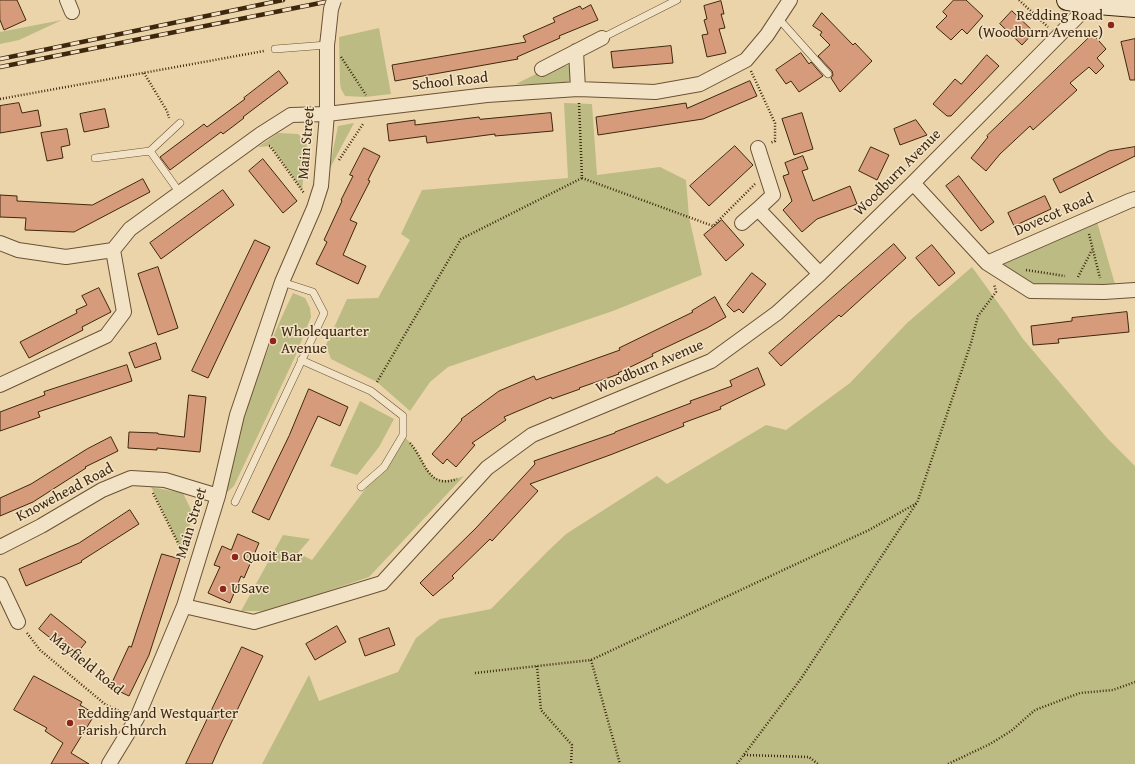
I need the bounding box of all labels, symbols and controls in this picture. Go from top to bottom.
place label: Redding Road (Woodburn Avenue) [978,7,1103,42]
marker: Redding Road (Woodburn Avenue) [1106,20,1116,30]
street label: School Road [411,69,489,95]
street label: Main Street [295,106,319,180]
street label: Woodburn Avenue [851,126,945,220]
street label: Dovecot Road [1012,190,1096,240]
place label: Wholequarter Avenue [281,323,369,358]
marker: Wholequarter Avenue [268,336,278,346]
street label: Woodburn Avenue [593,336,707,398]
street label: Knowehead Road [13,460,117,526]
street label: Main Street [173,485,211,561]
place label: Quoit Bar [243,548,302,566]
marker: Quoit Bar [230,552,240,562]
place label: USave [231,580,269,598]
marker: USave [218,584,228,594]
street label: Mayfield Road [45,629,127,699]
place label: Redding and Westquarter Parish Church [78,705,238,740]
marker: Redding and Westquarter Parish Church [65,718,75,728]

